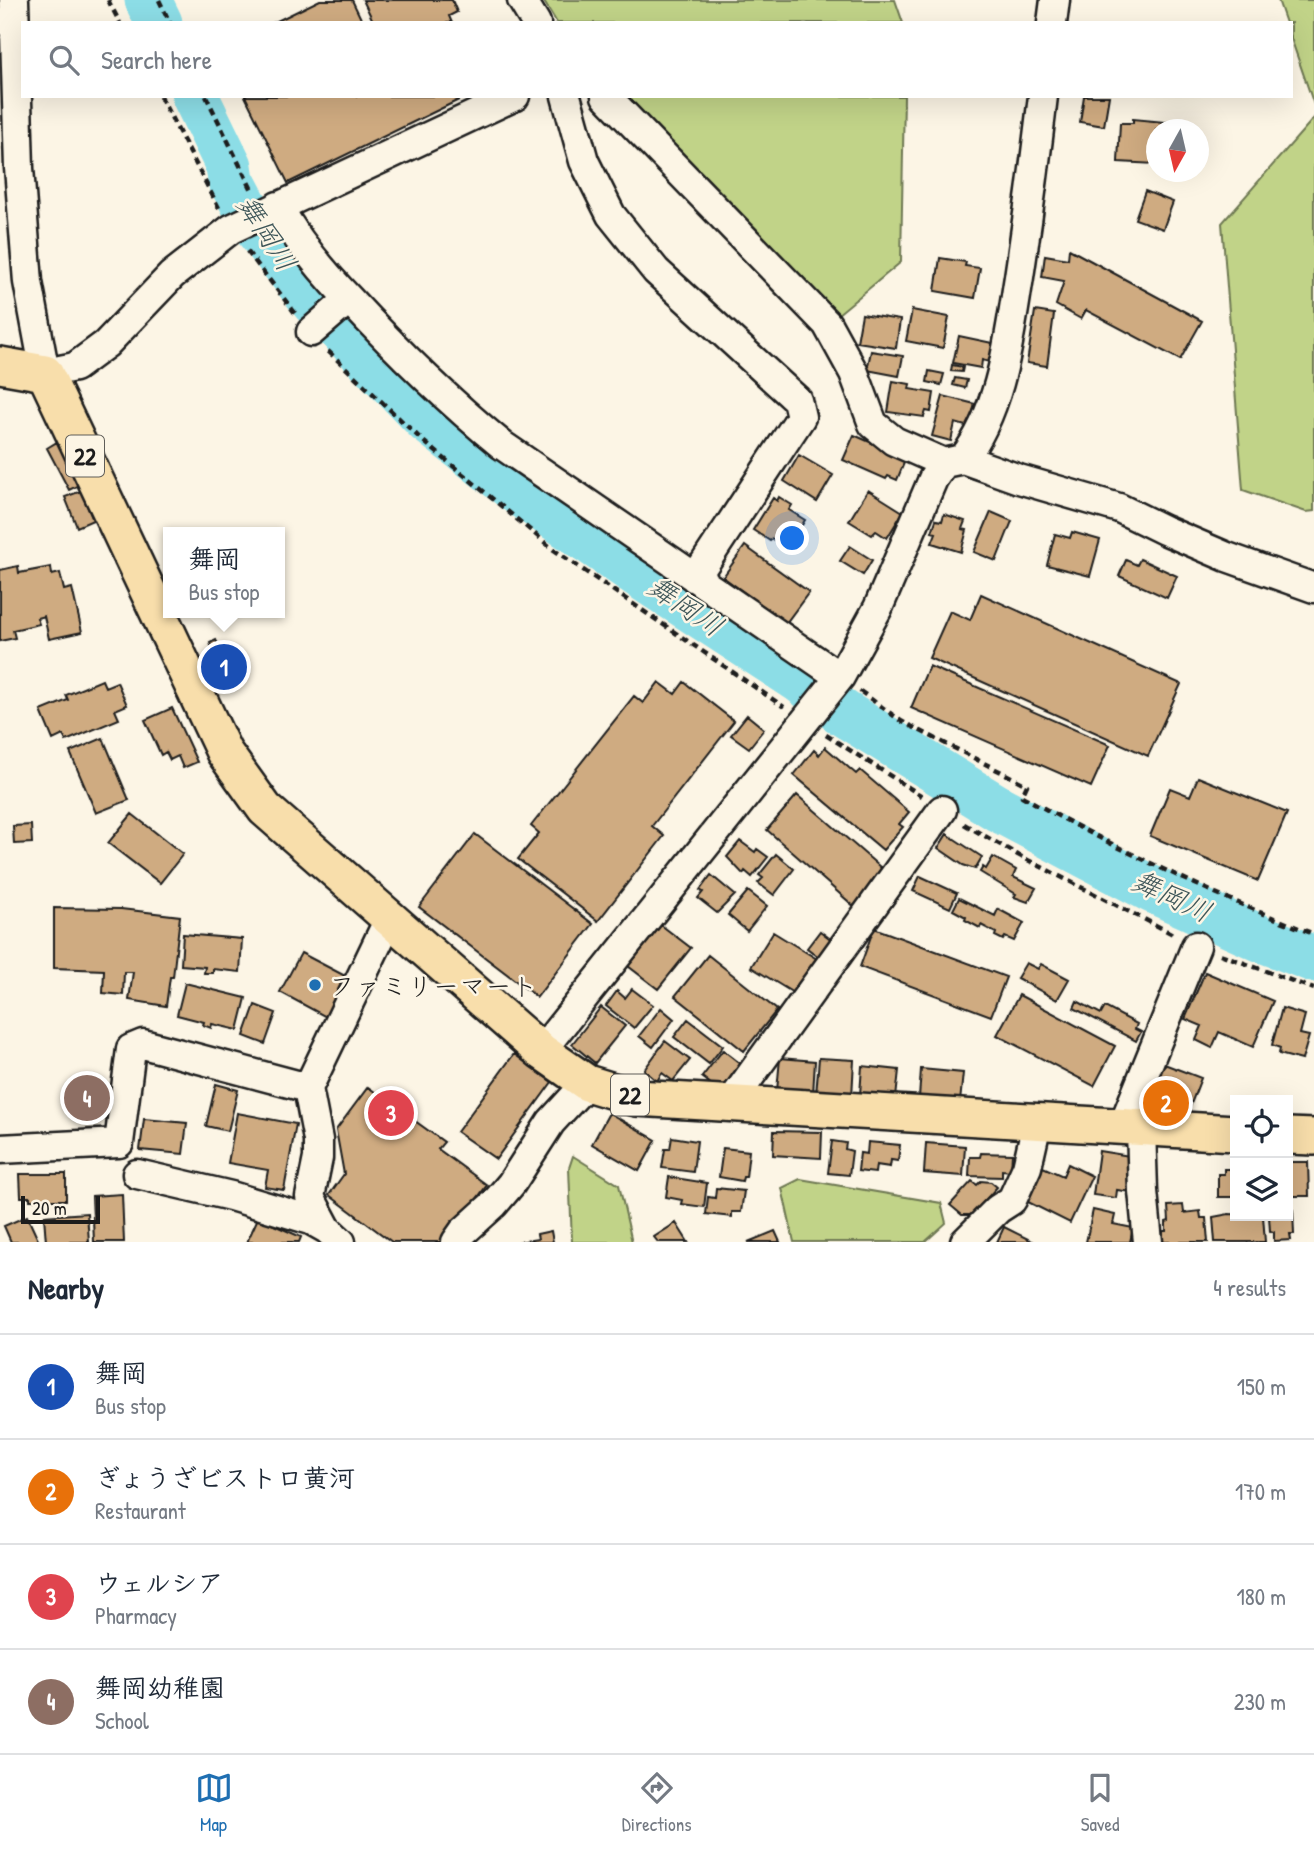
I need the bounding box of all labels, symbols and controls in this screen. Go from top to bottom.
search box [21,21,1293,98]
icon: search [45,41,83,79]
text: Search here [101,42,212,77]
north arrow [1146,119,1209,182]
water label: 舞岡川 [228,187,306,279]
road number: 22 [66,435,104,476]
your location [775,521,809,555]
popup [163,527,285,618]
text: 舞岡 [189,541,241,576]
water label: 舞岡川 [641,567,731,645]
text: Bus stop [189,576,259,607]
pin: 1 [201,641,247,693]
water label: 舞岡川 [1126,861,1218,931]
place label: ファミリーマート [329,968,538,1003]
marker: ファミリーマート [307,977,323,993]
pin: 4 [64,1072,110,1124]
road number: 22 [611,1074,649,1115]
pin: 2 [1143,1077,1189,1129]
pin: 3 [368,1087,414,1139]
map controls [1230,1095,1293,1221]
button: locate [1230,1095,1293,1158]
button: layers [1230,1158,1293,1221]
scale bar [21,1193,100,1225]
text: 20 m [32,1195,67,1221]
text: Nearby [28,1268,104,1308]
text: 4 results [1213,1272,1286,1303]
text: 舞岡 [95,1355,147,1390]
text: 1 [47,1371,55,1402]
text: 150 m [1237,1371,1286,1402]
text: Bus stop [95,1390,166,1421]
text: ぎょうざビストロ黄河 [95,1460,355,1495]
text: 2 [46,1476,56,1507]
text: 170 m [1235,1476,1286,1507]
text: Restaurant [95,1495,186,1526]
text: ウェルシア [95,1565,223,1600]
text: 3 [46,1581,56,1612]
text: 180 m [1236,1581,1286,1612]
text: Pharmacy [95,1600,177,1631]
text: 舞岡幼稚園 [95,1670,225,1705]
text: 4 [47,1686,55,1717]
text: 230 m [1234,1686,1286,1717]
text: School [95,1705,149,1736]
tab: Map [195,1769,233,1837]
tab: Directions [622,1769,692,1837]
tab: Saved [1081,1769,1119,1837]

